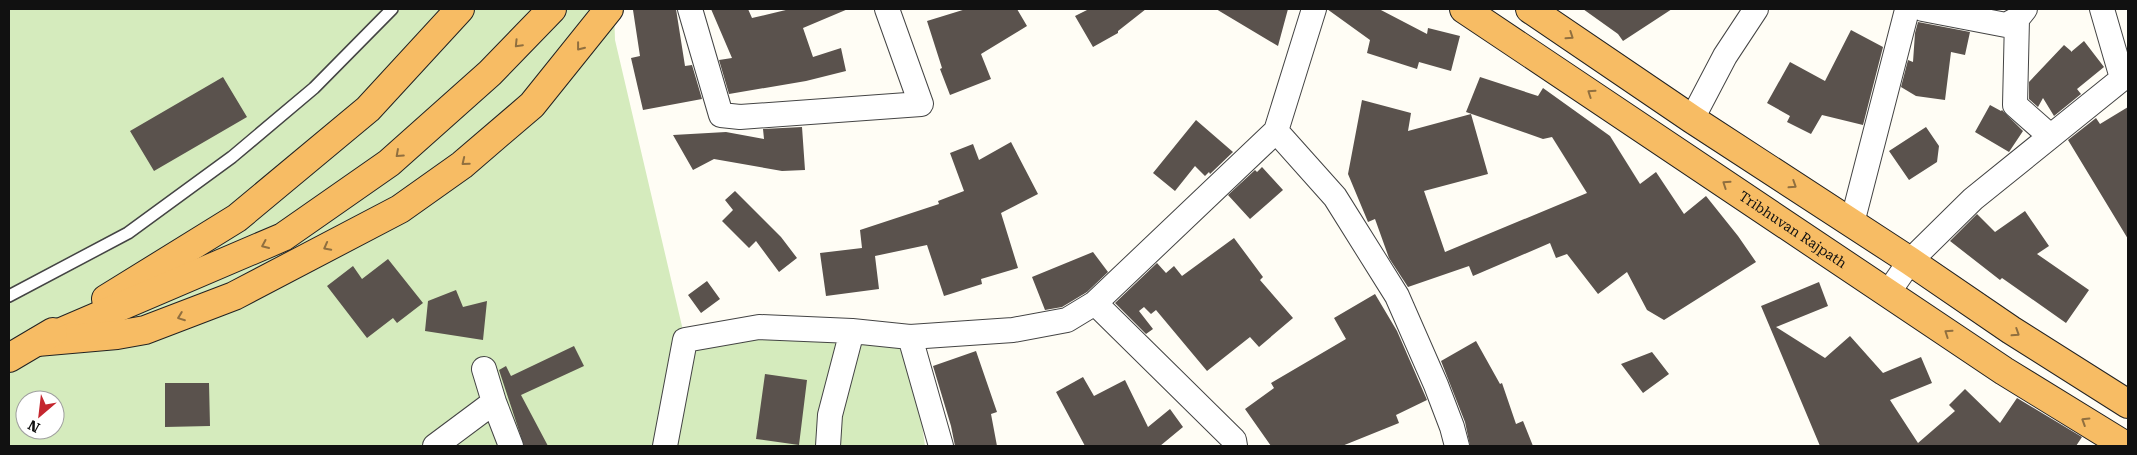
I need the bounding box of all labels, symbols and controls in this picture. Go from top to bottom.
one-way arrow [1564,30,1574,39]
one-way arrow [515,38,524,47]
one-way arrow [577,41,585,50]
one-way arrow [1587,90,1596,100]
one-way arrow [395,148,404,157]
one-way arrow [462,156,471,164]
one-way arrow [1787,179,1796,188]
one-way arrow [1722,181,1731,190]
street label: Tribhuvan Rajpath [1736,188,1850,271]
one-way arrow [261,239,270,250]
one-way arrow [324,241,333,251]
one-way arrow [177,311,186,321]
one-way arrow [2010,326,2019,336]
one-way arrow [1944,330,1953,339]
north arrow [15,390,65,440]
text: N [25,417,42,436]
one-way arrow [2081,417,2090,427]

